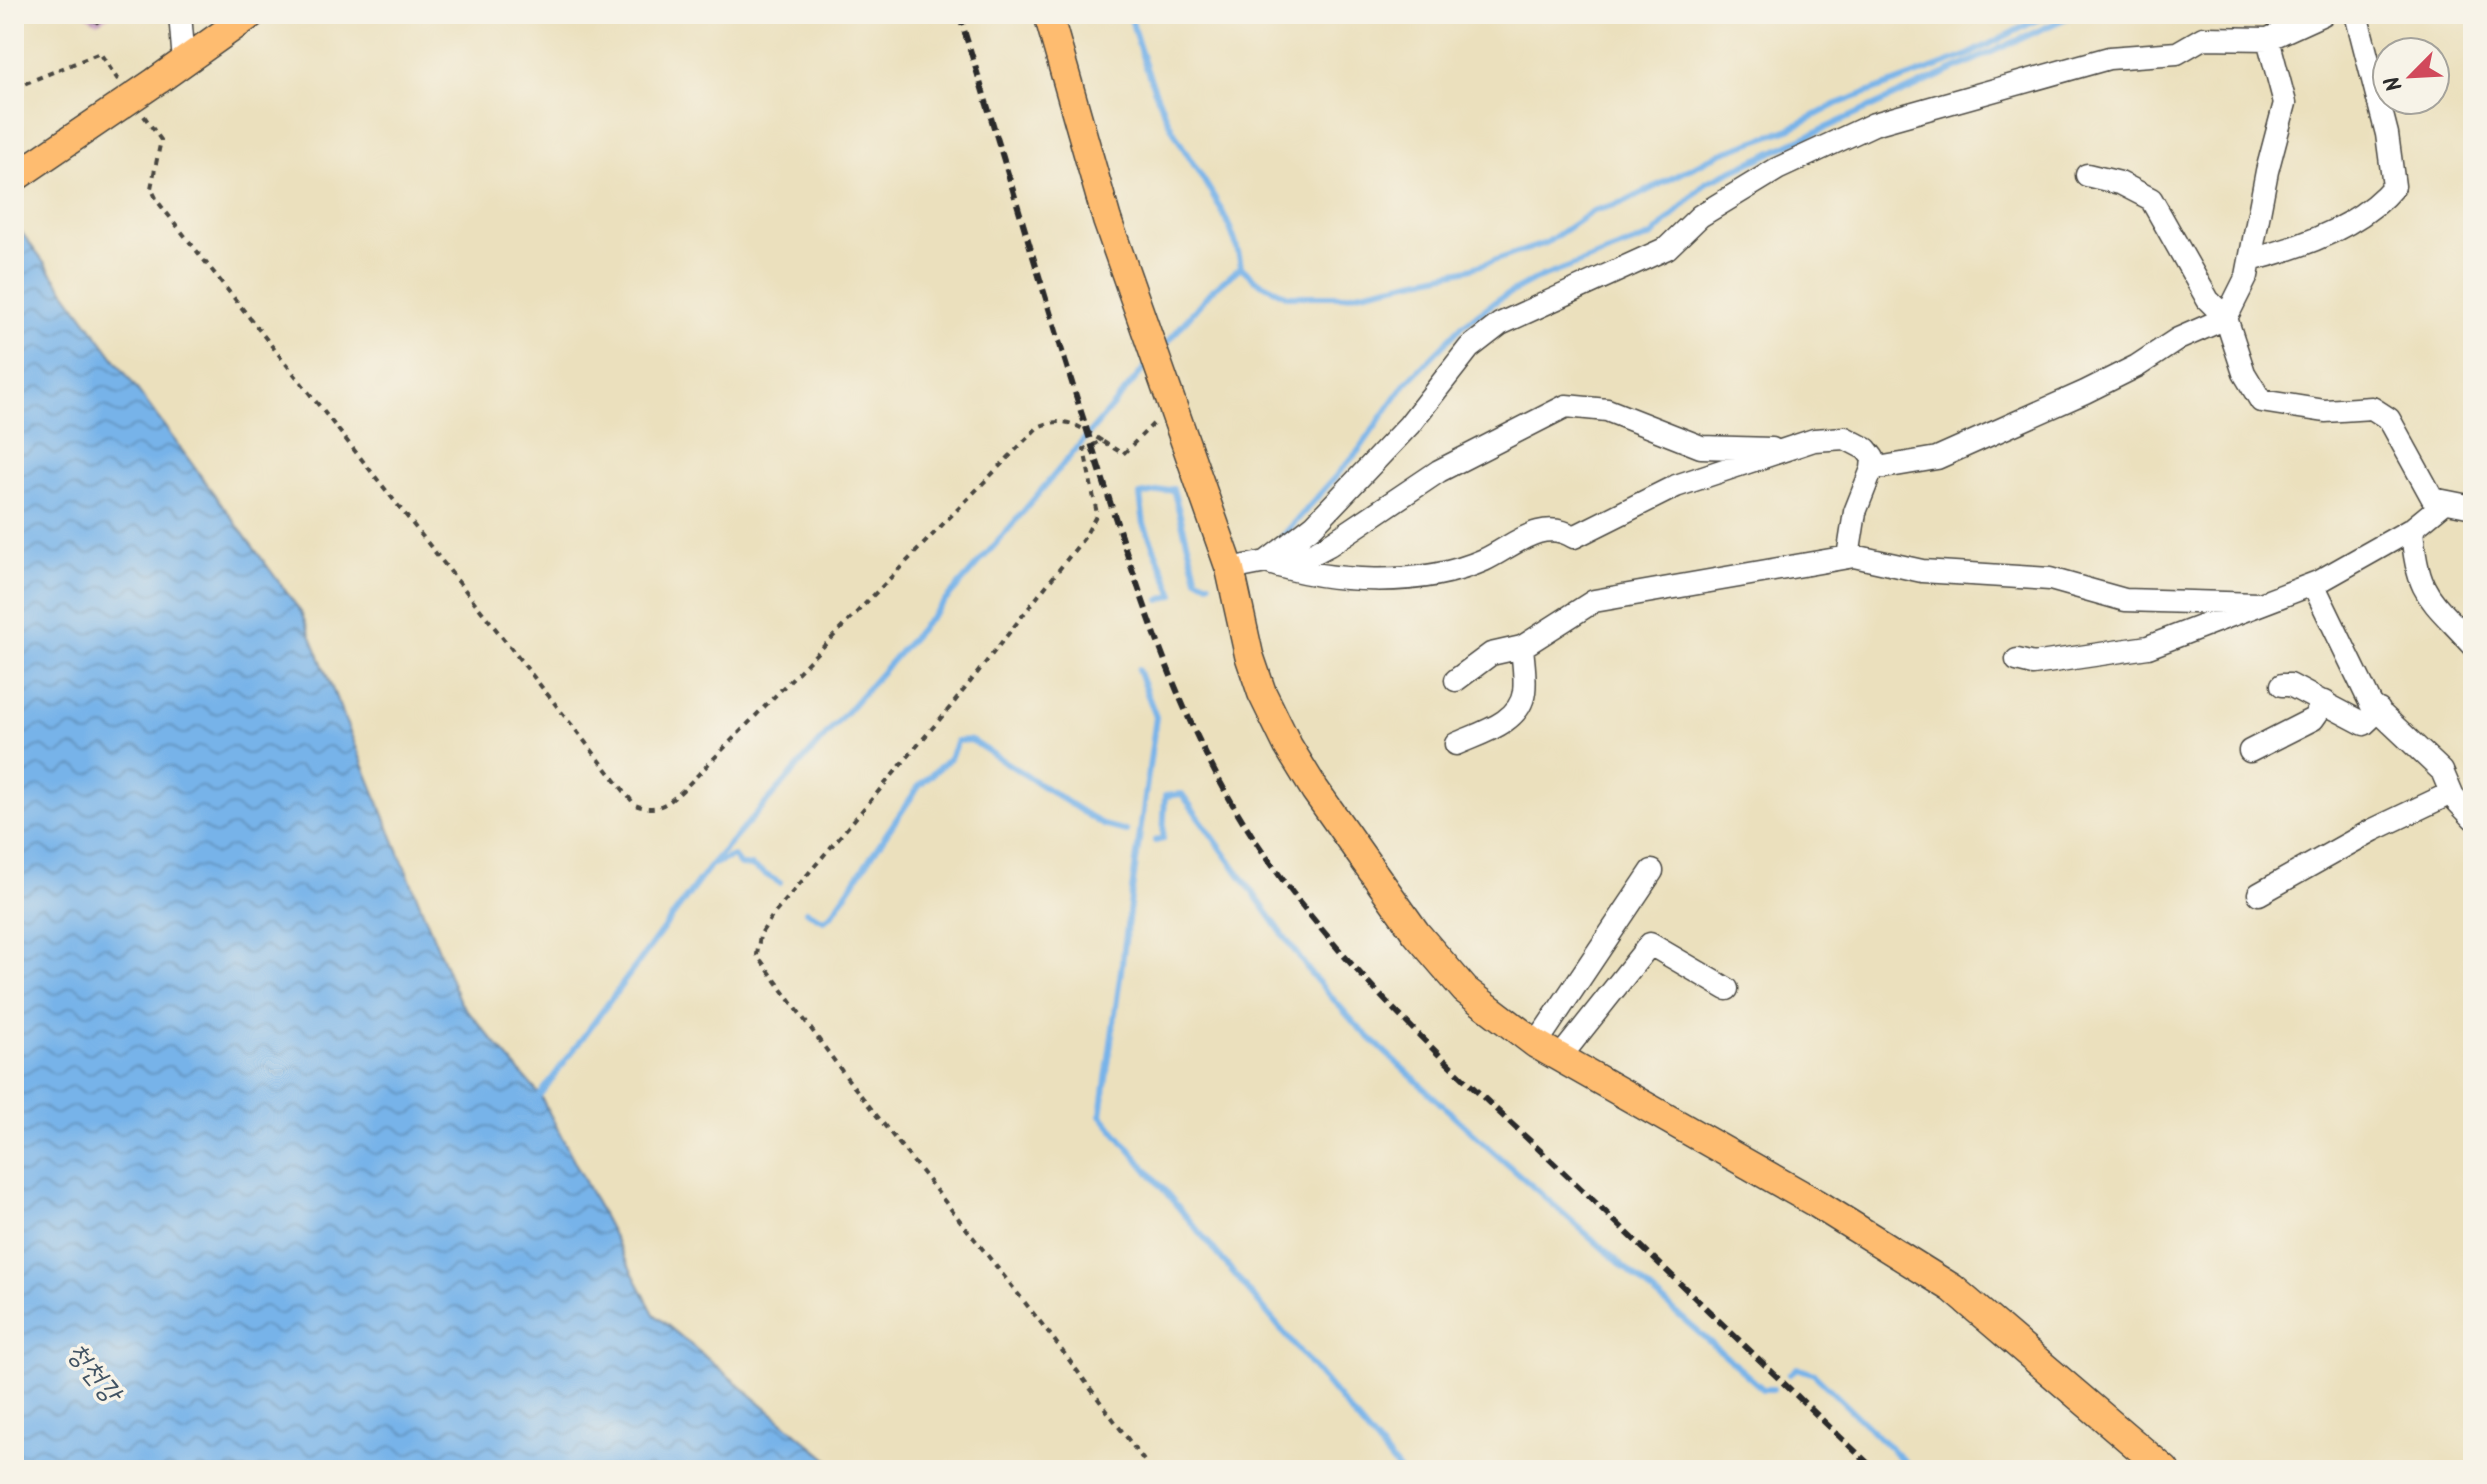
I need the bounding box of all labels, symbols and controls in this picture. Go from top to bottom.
north arrow [2371,36,2451,116]
text: N [2376,70,2414,97]
water label: 청천강 [54,1333,134,1416]

